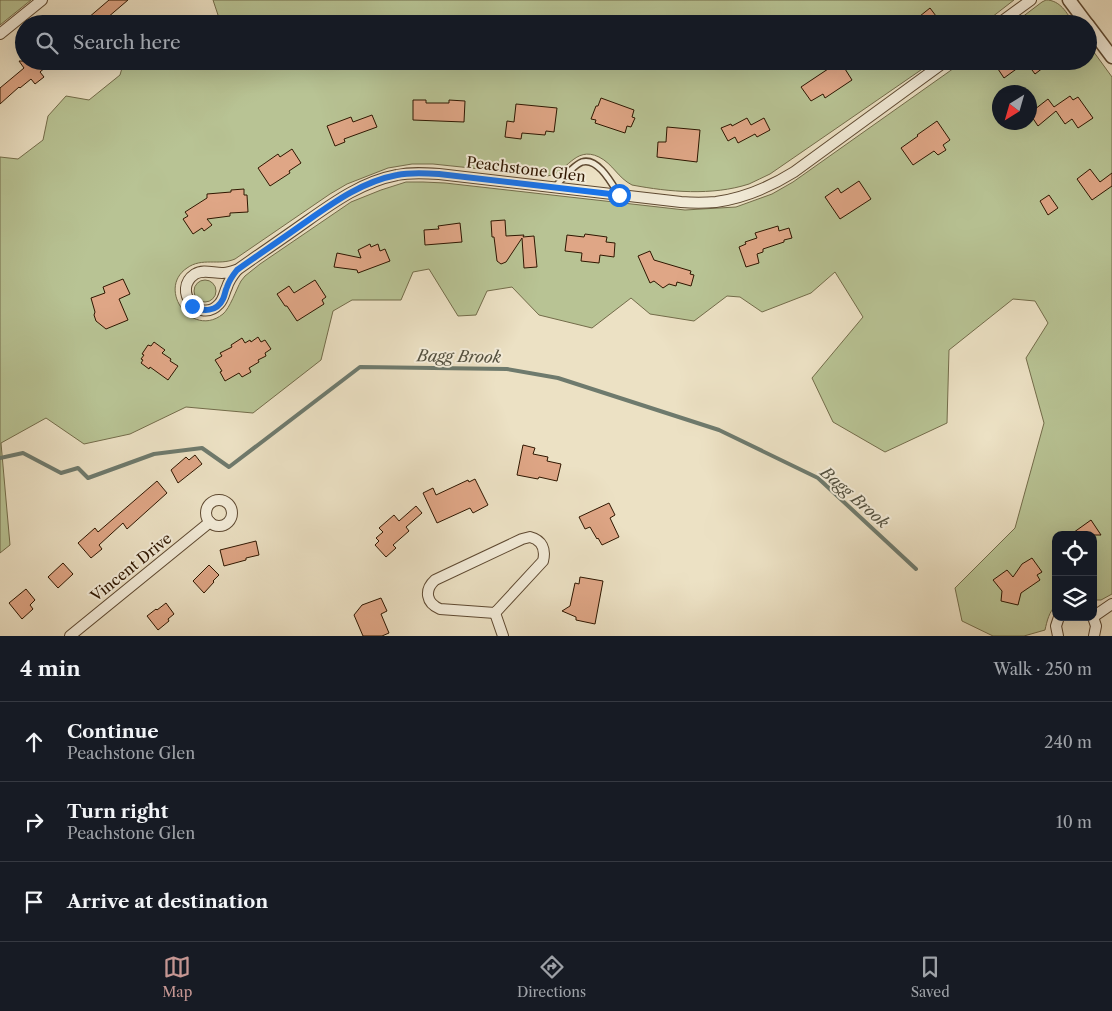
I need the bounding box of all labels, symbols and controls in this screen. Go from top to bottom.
search box [15,15,1097,70]
icon: search [33,29,61,57]
text: Search here [73,31,181,54]
north arrow [992,85,1037,130]
street label: Peachstone Glen [465,152,587,186]
route start [608,184,631,207]
route end [181,295,204,318]
water label: Bagg Brook [415,345,502,367]
water label: Bagg Brook [815,461,894,533]
street label: Vincent Drive [86,529,175,606]
map controls [1052,531,1097,621]
button: locate [1052,531,1097,576]
button: layers [1052,576,1097,621]
text: 4 min [20,656,81,681]
text: Walk · 250 m [994,659,1092,679]
text: Continue [67,720,159,743]
icon: ahead [20,728,48,756]
text: 240 m [1044,732,1092,752]
text: Peachstone Glen [67,743,195,763]
text: Turn right [67,800,168,823]
icon: right [20,808,48,836]
text: 10 m [1056,812,1092,832]
text: Peachstone Glen [67,823,195,843]
icon: arrive [20,888,48,916]
text: Arrive at destination [67,890,268,913]
tab: Map [162,953,192,1001]
tab: Directions [517,953,586,1001]
tab: Saved [911,953,950,1001]

